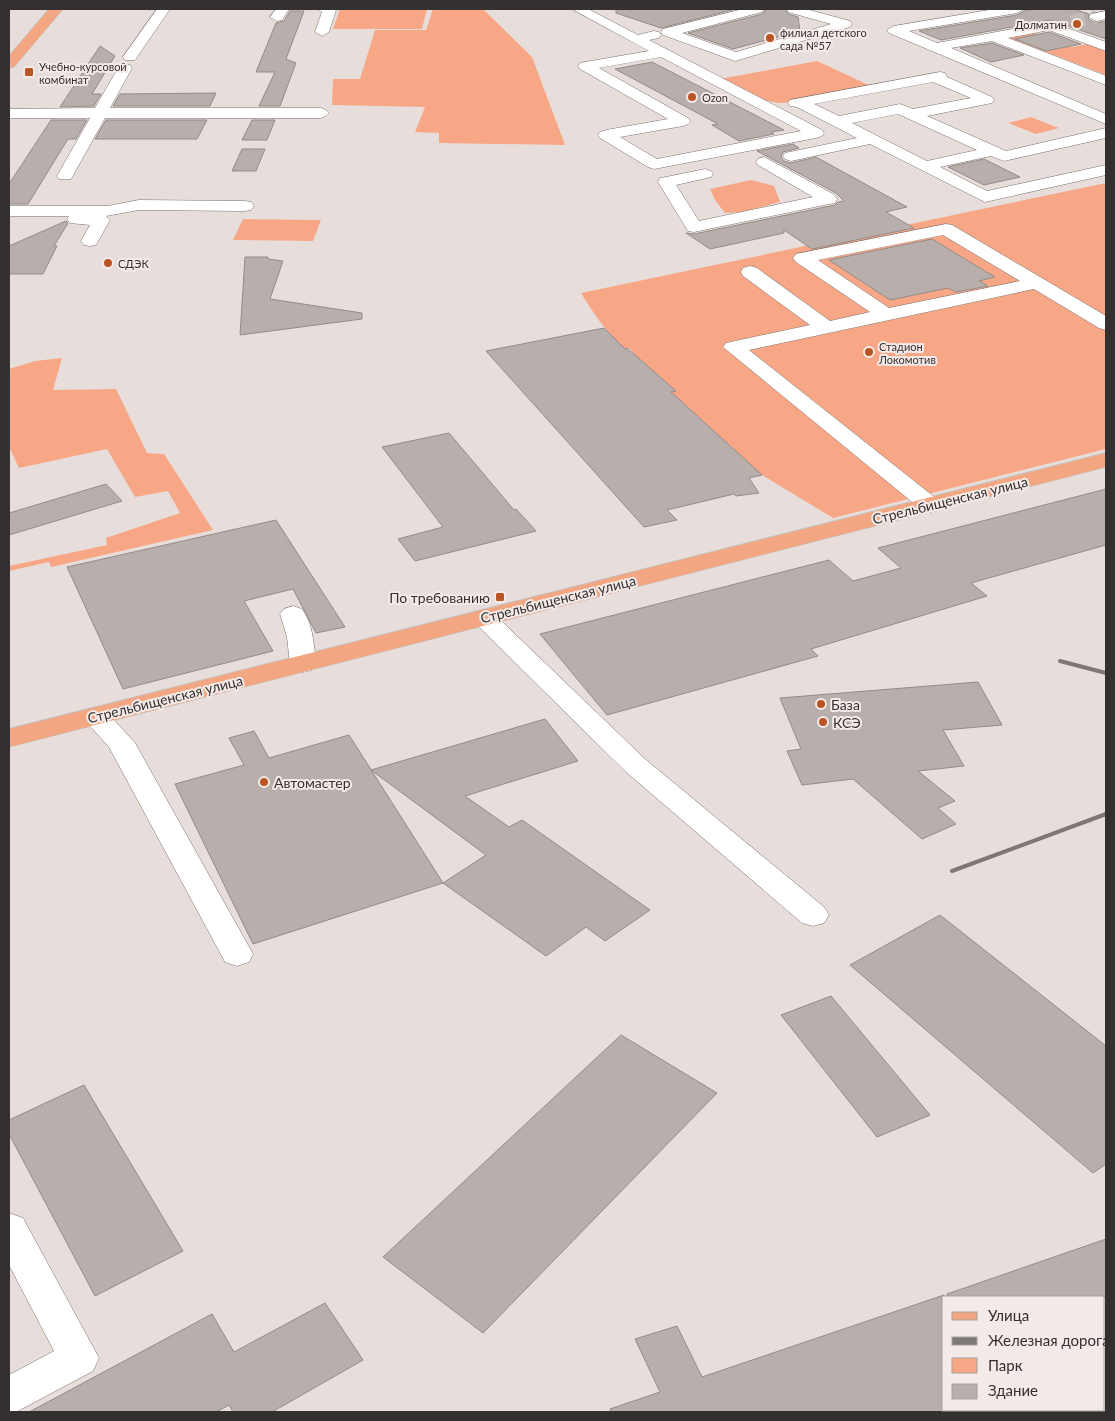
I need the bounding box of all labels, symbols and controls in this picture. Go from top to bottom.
place label: Долматин [1015,18,1067,31]
marker: Долматин [1071,18,1083,30]
place label: филиал детского сада №57 [780,26,867,52]
marker: филиал детского сада №57 [764,32,776,44]
place label: Учебно-курсовой комбинат [39,60,127,86]
marker: Учебно-курсовой комбинат [23,66,35,78]
marker: Ozon [686,91,698,103]
place label: Ozon [702,91,728,104]
marker: СДЭК [102,257,114,269]
place label: СДЭК [118,257,149,270]
place label: Стадион Локомотив [878,340,936,366]
marker: Стадион Локомотив [863,346,875,358]
street label: Стрельбищенская улица [871,472,1029,528]
street label: Стрельбищенская улица [479,571,637,627]
place label: По требованию [389,589,490,606]
marker: По требованию [494,591,506,603]
street label: Стрельбищенская улица [86,671,244,727]
place label: База [831,696,860,713]
marker: База [815,698,827,710]
place label: КСЭ [833,714,861,731]
marker: КСЭ [817,716,829,728]
place label: Автомастер [274,774,351,791]
marker: Автомастер [258,776,270,788]
legend [942,1296,1105,1411]
text: Улица [988,1306,1029,1324]
text: Железная дорога [988,1331,1110,1349]
text: Парк [988,1356,1023,1374]
text: Здание [988,1381,1038,1399]

